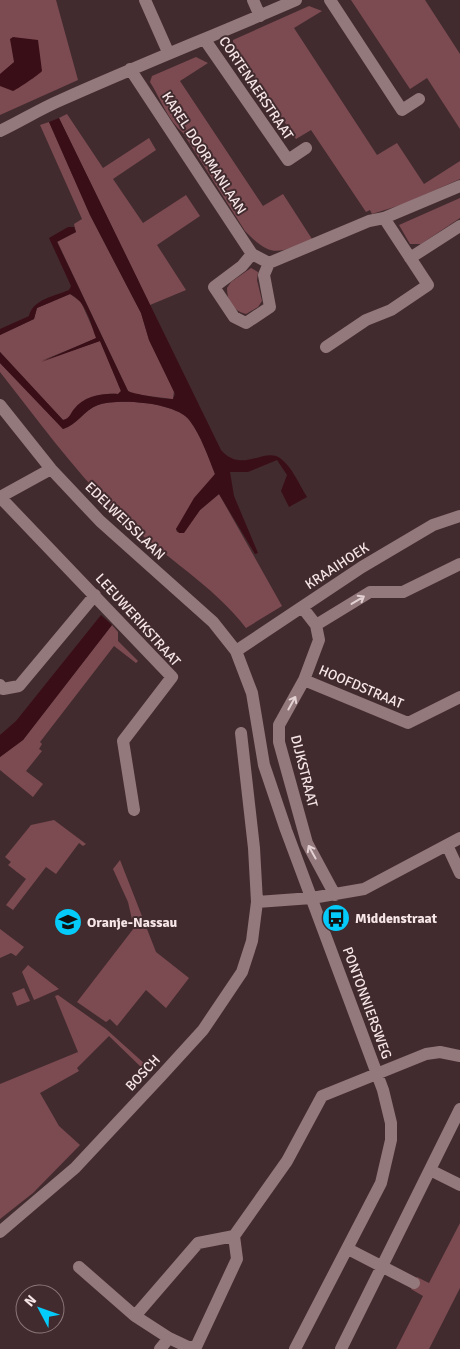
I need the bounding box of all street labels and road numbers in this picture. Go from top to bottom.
street label: CORTENAERSTRAAT [215,33,297,143]
street label: KAREL DOORMANLAAN [158,89,250,217]
street label: EDELWEISSLAAN [81,478,169,564]
street label: KRAAIHOEK [302,539,373,593]
street label: LEEUWERIKSTRAAT [92,570,184,670]
street label: HOOFDSTRAAT [316,662,406,712]
street label: DIJKSTRAAT [287,733,321,809]
street label: PONTONNIERSWEG [339,945,395,1061]
street label: BOSCH [122,1051,164,1095]

